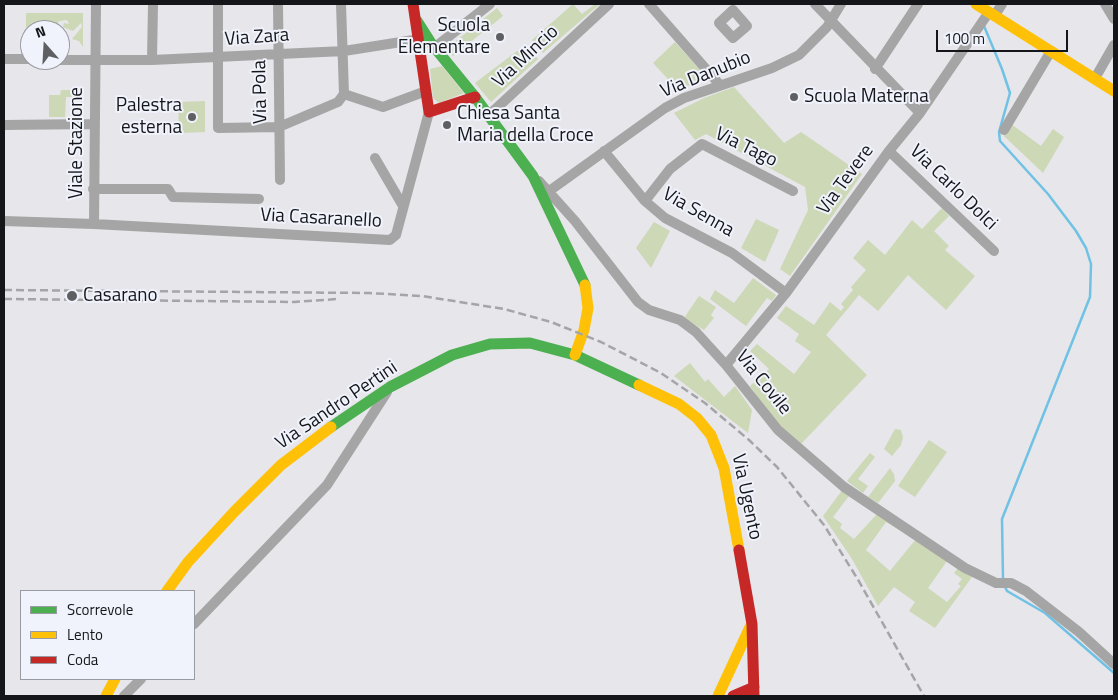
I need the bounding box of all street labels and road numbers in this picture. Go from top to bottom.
street label: Via Mincio [488,21,564,93]
street label: Via Zara [224,24,290,52]
street label: Via Danubio [658,47,754,103]
street label: Via Pola [249,60,273,124]
street label: Viale Stazione [66,87,88,199]
street label: Via Tago [711,123,781,173]
street label: Via Tevere [813,140,879,220]
street label: Via Carlo Dolci [904,141,1002,235]
street label: Via Senna [658,183,738,243]
street label: Via Casaranello [260,204,382,234]
street label: Via Covile [730,346,796,420]
street label: Via Sandro Pertini [272,357,402,455]
street label: Via Ugento [726,452,766,542]

